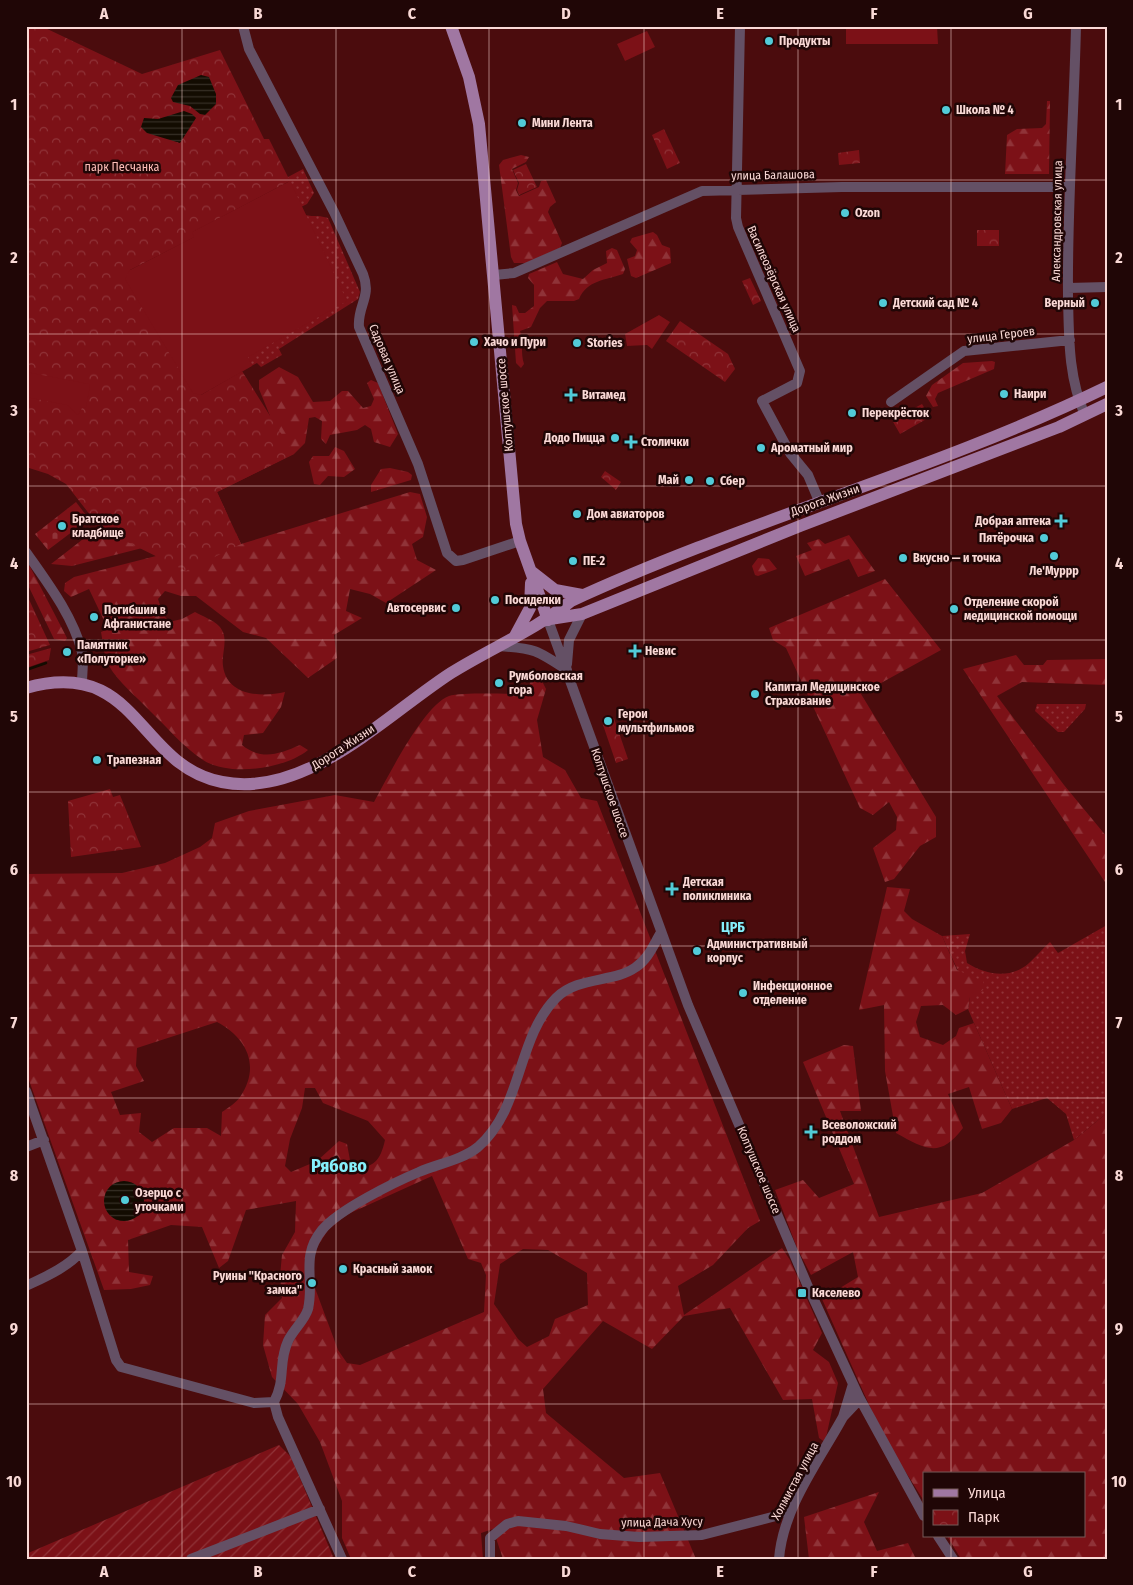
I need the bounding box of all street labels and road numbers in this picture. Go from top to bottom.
street label: Александровская улица [1049,160,1065,282]
street label: улица Балашова [731,167,815,183]
street label: Василеозёрская улица [744,224,804,334]
street label: Садовая улица [366,322,408,396]
street label: улица Героев [967,324,1035,346]
street label: Колтушское шоссе [494,358,516,452]
street label: Дорога Жизни [788,481,861,519]
street label: Дорога Жизни [308,721,377,773]
street label: Колтушское шоссе [588,746,632,840]
street label: Колтушское шоссе [734,1124,784,1216]
street label: Холмистая улица [769,1440,821,1522]
street label: улица Дача Хусу [621,1514,704,1530]

